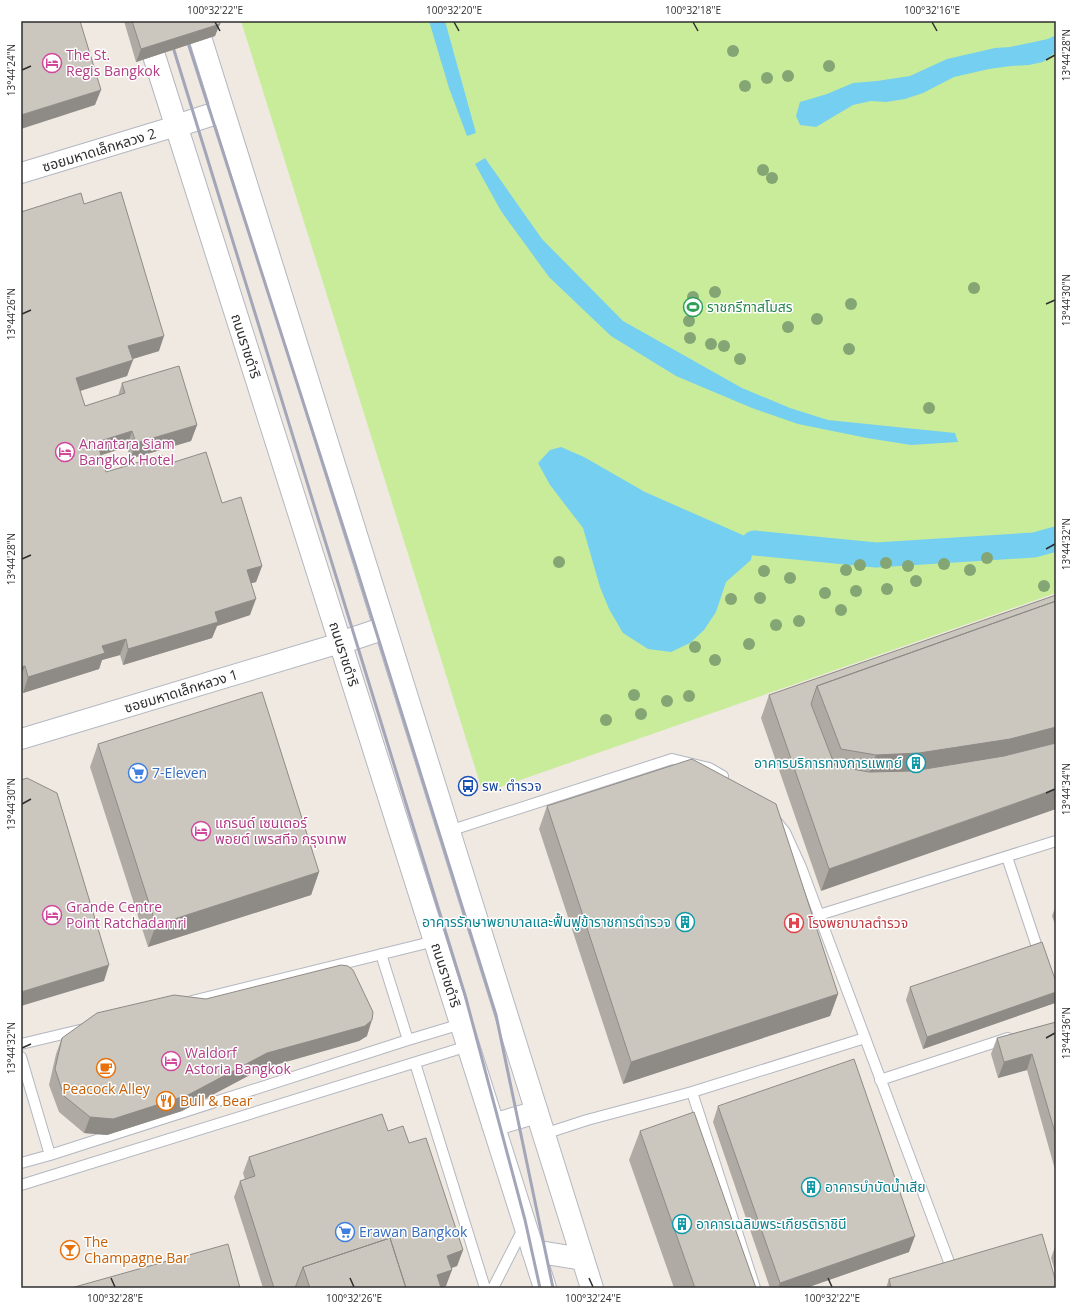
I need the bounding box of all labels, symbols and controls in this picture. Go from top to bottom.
text: 100°32'22"E [187,3,243,17]
text: 100°32'20"E [426,3,482,17]
text: 100°32'18"E [665,3,721,17]
text: 100°32'16"E [904,3,960,17]
text: 13°44'28"N [1059,29,1073,81]
text: 13°44'24"N [4,44,18,96]
place label: The St. Regis Bangkok [66,45,161,80]
hotel icon: The St. Regis Bangkok [41,52,63,74]
street label: ซอยมหาดเล็กหลวง 2 [40,123,158,176]
text: 13°44'30"N [1059,274,1073,326]
text: 13°44'26"N [4,288,18,340]
sports icon: ราชกรีฑาสโมสร [682,296,704,318]
place label: ราชกรีฑาสโมสร [707,297,793,316]
street label: ถนนราชดำริ [227,311,266,381]
place label: Anantara Siam Bangkok Hotel [79,434,175,469]
hotel icon: Anantara Siam Bangkok Hotel [54,441,76,463]
text: 13°44'32"N [1059,518,1073,570]
text: 13°44'28"N [4,533,18,585]
street label: ถนนราชดำริ [325,619,364,689]
street label: ซอยมหาดเล็กหลวง 1 [122,664,240,717]
building icon: อาคารบริการทางการแพทย์ [905,752,927,774]
place label: อาคารบริการทางการแพทย์ [754,753,902,772]
supermarket icon: 7-Eleven [127,762,149,784]
place label: 7-Eleven [152,763,207,782]
text: 13°44'34"N [1059,763,1073,815]
bus stop icon: รพ. ตำรวจ [457,775,479,797]
place label: รพ. ตำรวจ [482,776,542,795]
text: 13°44'30"N [4,778,18,830]
place label: แกรนด์ เซนเตอร์ พอยต์ เพรสทีจ กรุงเทพ [215,813,347,848]
hotel icon: แกรนด์ เซนเตอร์ พอยต์ เพรสทีจ กรุงเทพ [190,820,212,842]
place label: Grande Centre Point Ratchadamri [66,897,187,932]
hotel icon: Grande Centre Point Ratchadamri [41,904,63,926]
building icon: อาคารรักษาพยาบาลและฟื้นฟูข้าราชการตำรวจ [674,911,696,933]
place label: อาคารรักษาพยาบาลและฟื้นฟูข้าราชการตำรวจ [422,912,671,931]
hospital icon: โรงพยาบาลตำรวจ [783,912,805,934]
place label: โรงพยาบาลตำรวจ [808,913,908,932]
street label: ถนนราชดำริ [427,940,466,1010]
text: 13°44'36"N [1059,1007,1073,1059]
text: 13°44'32"N [4,1022,18,1074]
place label: Waldorf Astoria Bangkok [185,1043,291,1078]
hotel icon: Waldorf Astoria Bangkok [160,1050,182,1072]
cafe icon: Peacock Alley [95,1057,117,1079]
place label: Peacock Alley [62,1079,151,1098]
restaurant icon: Bull & Bear [155,1090,177,1112]
place label: Bull & Bear [180,1091,253,1110]
building icon: อาคารบำบัดน้ำเสีย [800,1176,822,1198]
place label: อาคารบำบัดน้ำเสีย [825,1177,926,1196]
building icon: อาคารเฉลิมพระเกียรติราชินี [671,1213,693,1235]
place label: อาคารเฉลิมพระเกียรติราชินี [696,1214,847,1233]
supermarket icon: Erawan Bangkok [334,1221,356,1243]
place label: Erawan Bangkok [359,1222,468,1241]
place label: The Champagne Bar [84,1232,189,1267]
bar icon: The Champagne Bar [59,1239,81,1261]
text: 100°32'28"E [87,1291,143,1305]
text: 100°32'26"E [326,1291,382,1305]
text: 100°32'24"E [565,1291,621,1305]
text: 100°32'22"E [804,1291,860,1305]

